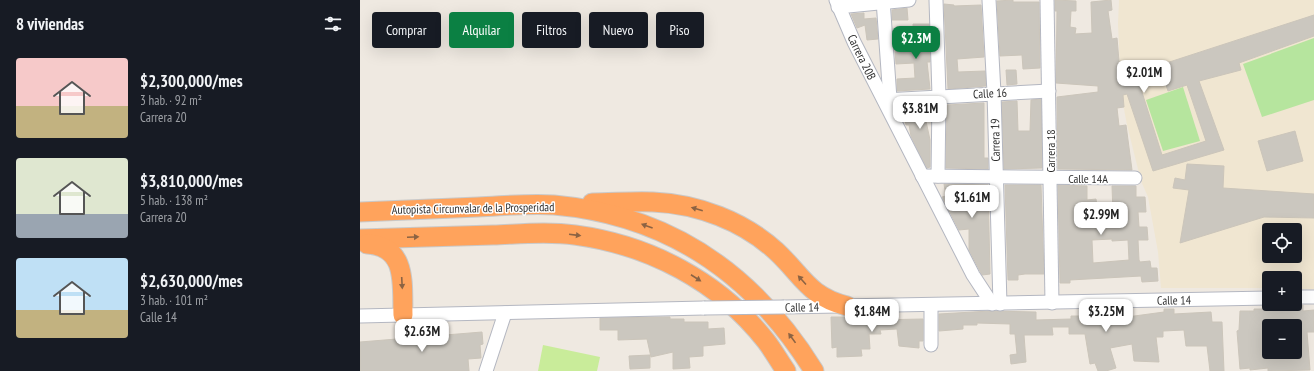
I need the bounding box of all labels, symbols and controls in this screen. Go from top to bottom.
chip: Comprar [372,12,441,48]
chip: Alquilar [449,12,514,48]
chip: Filtros [522,12,581,48]
chip: Nuevo [589,12,648,48]
chip: Piso [656,12,704,48]
text: 8 viviendas [16,13,84,35]
icon: filters [322,13,344,35]
pin: $2.3M [888,26,944,60]
text: $2.3M [901,30,931,47]
street label: Carrera 20B [845,32,880,83]
pin: $2.01M [1111,60,1177,94]
text: $2.01M [1126,64,1162,81]
text: $2,300,000/mes [140,70,243,92]
icon: home [48,74,96,122]
street label: Calle 16 [973,85,1007,101]
text: 3 hab. · 92 m² [140,92,202,109]
pin: $3.81M [887,96,953,130]
text: $3.81M [902,100,938,117]
text: Carrera 20 [140,109,187,126]
street label: Carrera 19 [987,118,1003,162]
street label: Carrera 18 [1043,129,1058,173]
text: $3,810,000/mes [140,170,243,192]
street label: Calle 14A [1068,171,1108,186]
icon: home [48,174,96,222]
pin: $1.61M [939,185,1005,219]
text: $1.61M [954,189,990,206]
text: 5 hab. · 138 m² [140,192,208,209]
street label: Autopista Circunvalar de la Prosperidad [392,199,554,217]
pin: $2.99M [1068,202,1134,236]
one-way arrow [690,206,702,212]
text: $2.99M [1083,206,1119,223]
text: Carrera 20 [140,209,187,226]
one-way arrow [641,223,653,229]
map controls [1262,223,1302,359]
button: locate [1262,223,1302,263]
one-way arrow [569,232,581,238]
one-way arrow [407,234,419,241]
text: $2,630,000/mes [140,270,243,292]
button: + [1262,271,1302,311]
icon: home [48,274,96,322]
one-way arrow [691,274,701,282]
one-way arrow [798,275,807,285]
one-way arrow [399,277,405,290]
text: 3 hab. · 101 m² [140,292,208,309]
street label: Calle 14 [1157,292,1192,308]
street label: Calle 14 [785,299,820,315]
pin: $1.84M [839,299,905,333]
pin: $3.25M [1073,299,1139,333]
text: $1.84M [854,303,890,320]
text: $3.25M [1088,303,1124,320]
text: Calle 14 [140,309,177,326]
pin: $2.63M [389,319,455,353]
button: − [1262,319,1302,359]
text: $2.63M [404,323,440,340]
one-way arrow [788,333,797,344]

